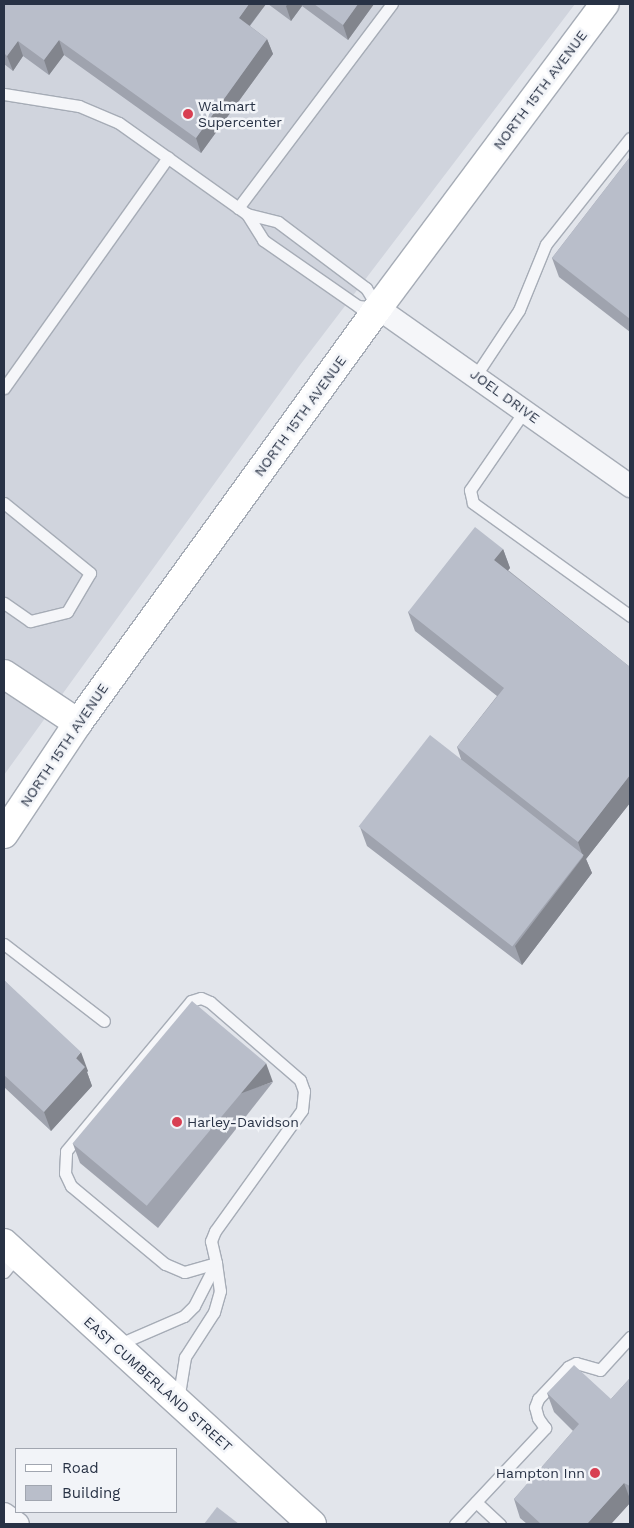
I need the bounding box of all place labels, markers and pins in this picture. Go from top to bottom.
place label: Walmart Supercenter [198,98,282,130]
marker: Walmart Supercenter [182,108,194,120]
place label: Harley-Davidson [187,1114,299,1130]
marker: Harley-Davidson [171,1116,183,1128]
place label: Hampton Inn [496,1465,585,1481]
marker: Hampton Inn [589,1467,601,1479]

